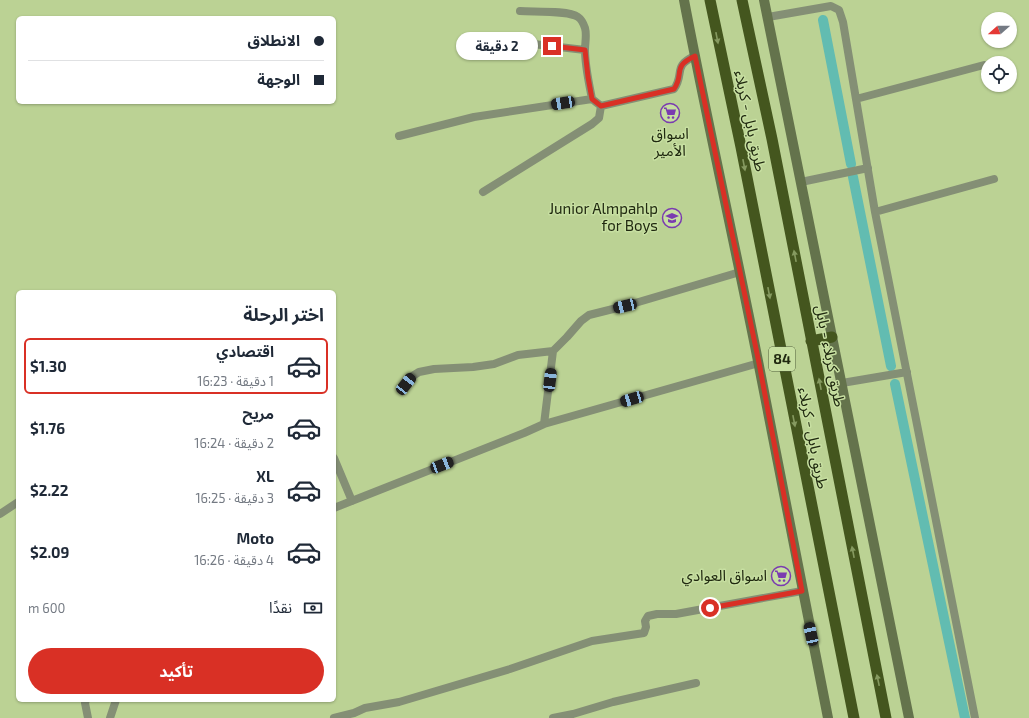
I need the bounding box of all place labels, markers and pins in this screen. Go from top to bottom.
supermarket icon: اسواق الأمير [659,102,681,124]
place label: اسواق الأمير [651,124,689,160]
place label: Junior Almpahlp for Boys [549,199,658,234]
school or university icon: Junior Almpahlp for Boys [661,207,683,229]
supermarket icon: اسواق العوادي [770,565,792,587]
place label: اسواق العوادي [682,566,767,587]

